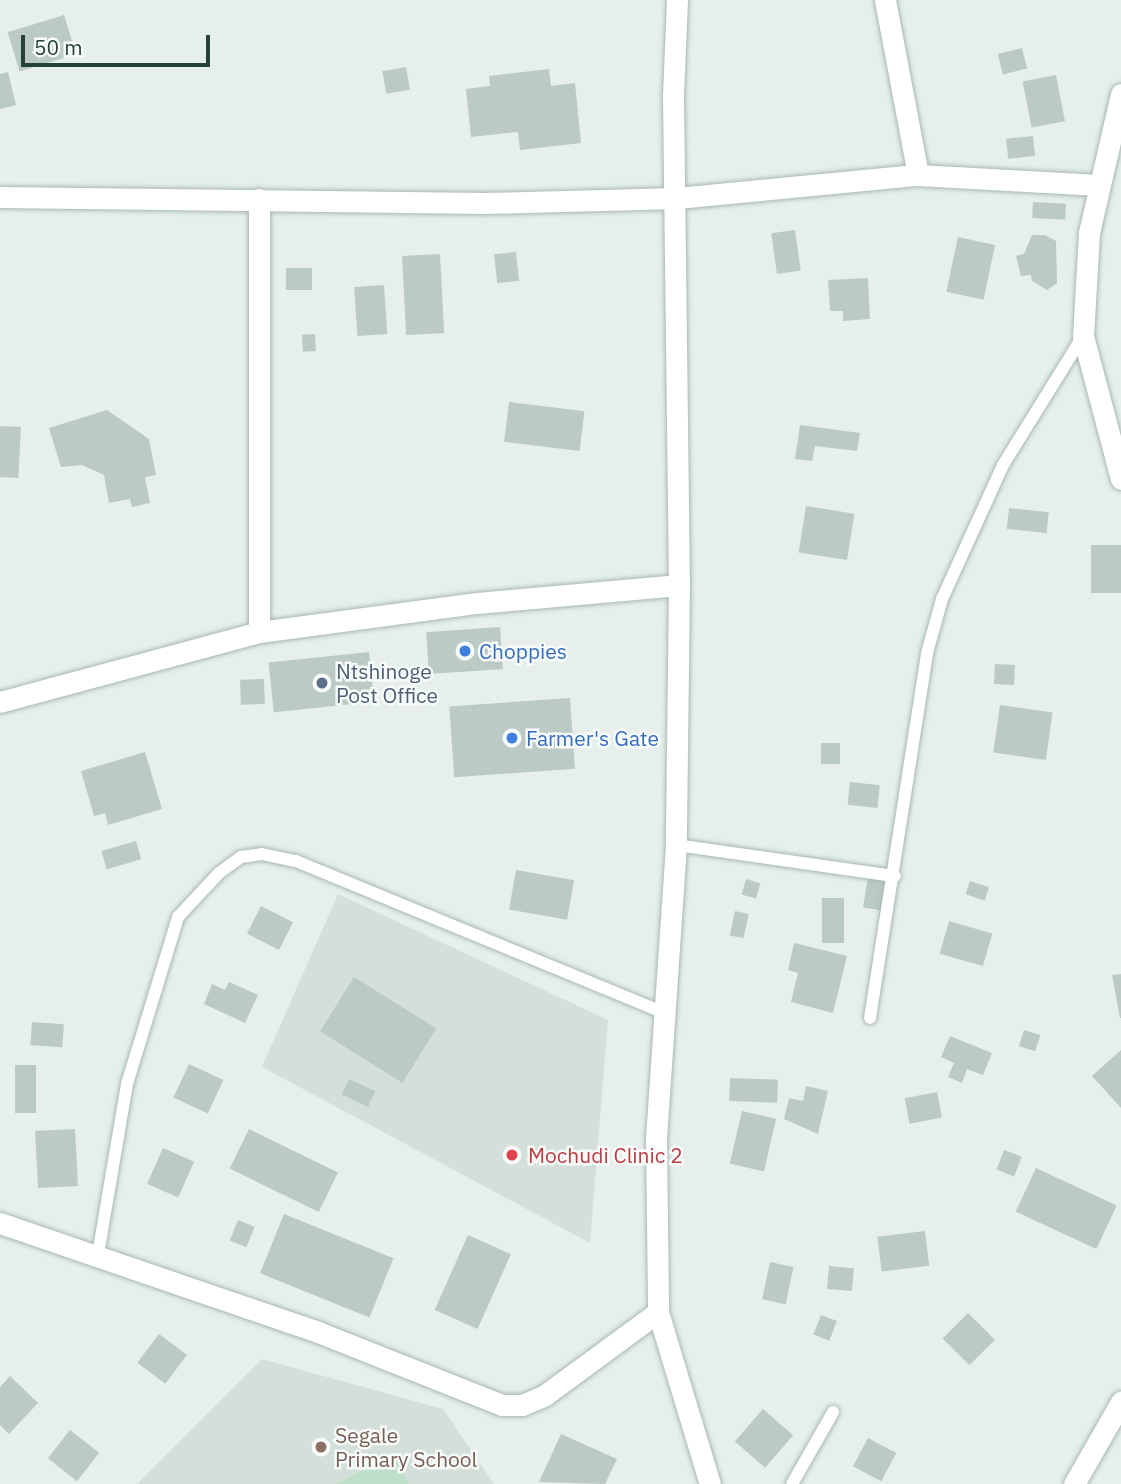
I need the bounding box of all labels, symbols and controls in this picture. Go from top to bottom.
scale bar [24,21,214,65]
text: 50 m [34,33,83,61]
place label: Choppies [479,638,567,664]
marker: Choppies [457,643,473,659]
place label: Ntshinoge Post Office [336,658,438,708]
marker: Ntshinoge Post Office [314,675,330,691]
place label: Farmer's Gate [526,725,659,751]
marker: Farmer's Gate [504,730,520,746]
place label: Mochudi Clinic 2 [528,1142,683,1168]
marker: Mochudi Clinic 2 [502,1145,522,1165]
place label: Segale Primary School [335,1422,477,1472]
marker: Segale Primary School [313,1439,329,1455]

